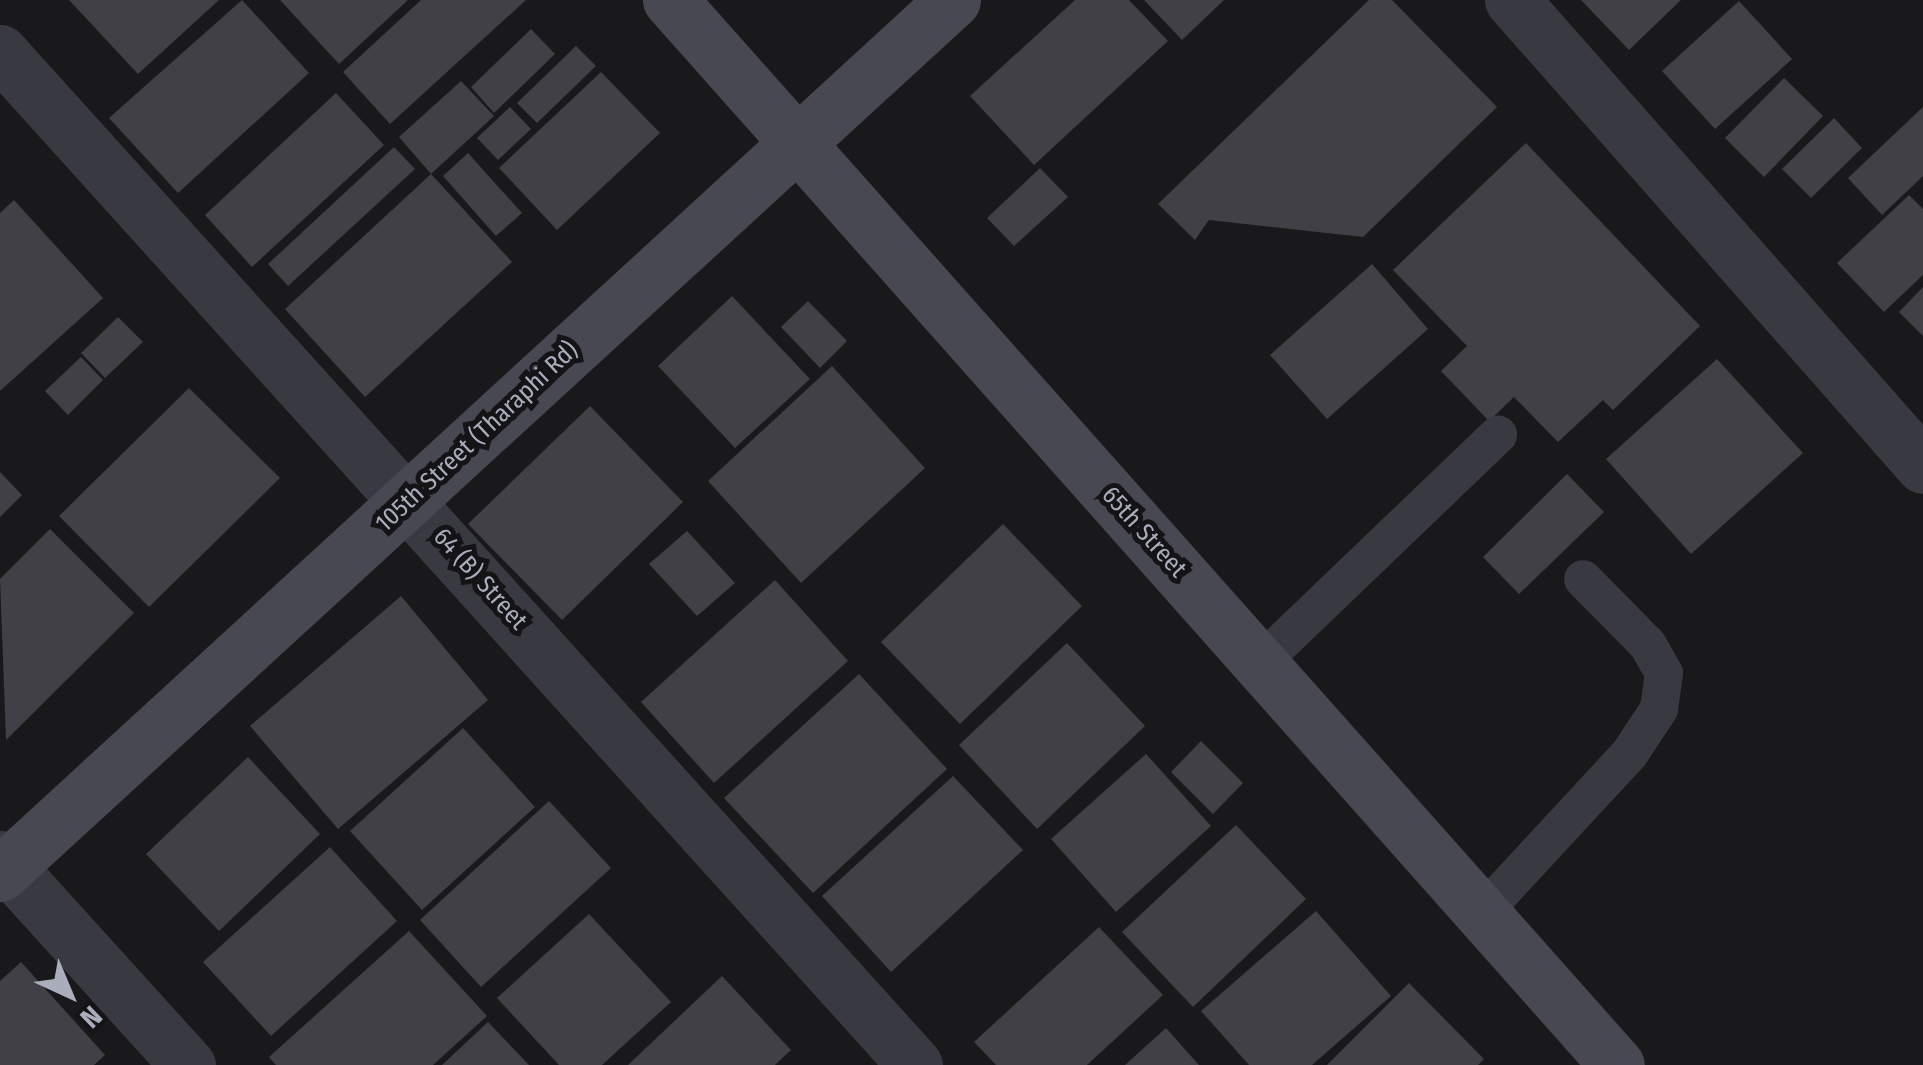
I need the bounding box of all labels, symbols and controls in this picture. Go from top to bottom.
street label: 105th Street (Tharaphi Rd) [370,335,584,539]
street label: 65th Street [1095,480,1193,584]
street label: 64 (B) Street [427,522,533,636]
north arrow [20,945,120,1045]
text: N [74,999,109,1035]

